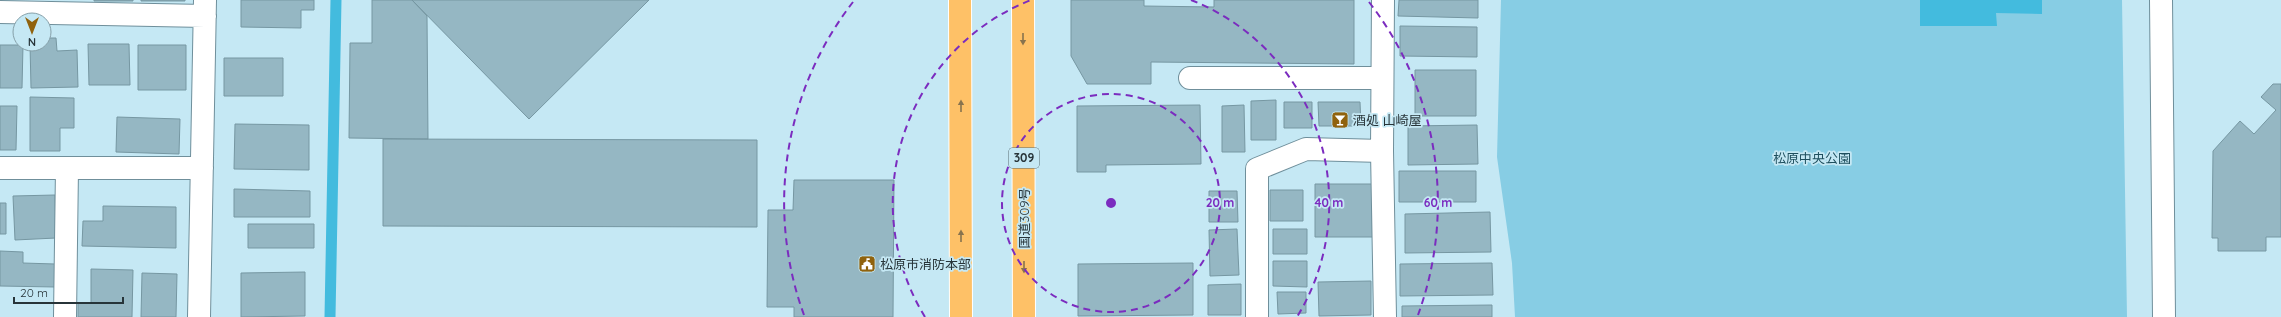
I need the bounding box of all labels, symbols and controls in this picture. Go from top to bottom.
north arrow [12,12,52,52]
one-way arrow [1020,33,1026,46]
text: N [28,35,36,49]
one-way arrow [958,99,964,112]
bar icon: 酒処 山崎屋 [1330,110,1350,130]
place label: 酒処 山崎屋 [1353,112,1422,128]
road number: 309 [1009,148,1039,168]
park label: 松原中央公園 [1773,150,1851,166]
street label: 国道309号 [1016,188,1032,248]
text: 20 m [1206,195,1234,210]
text: 40 m [1315,195,1343,210]
text: 60 m [1424,195,1452,210]
centre of rings [1104,196,1118,210]
one-way arrow [958,229,964,242]
public building icon: 松原市消防本部 [857,254,877,274]
place label: 松原市消防本部 [880,256,971,272]
one-way arrow [1021,261,1027,274]
scale bar [14,279,123,305]
text: 20 m [20,285,48,300]

